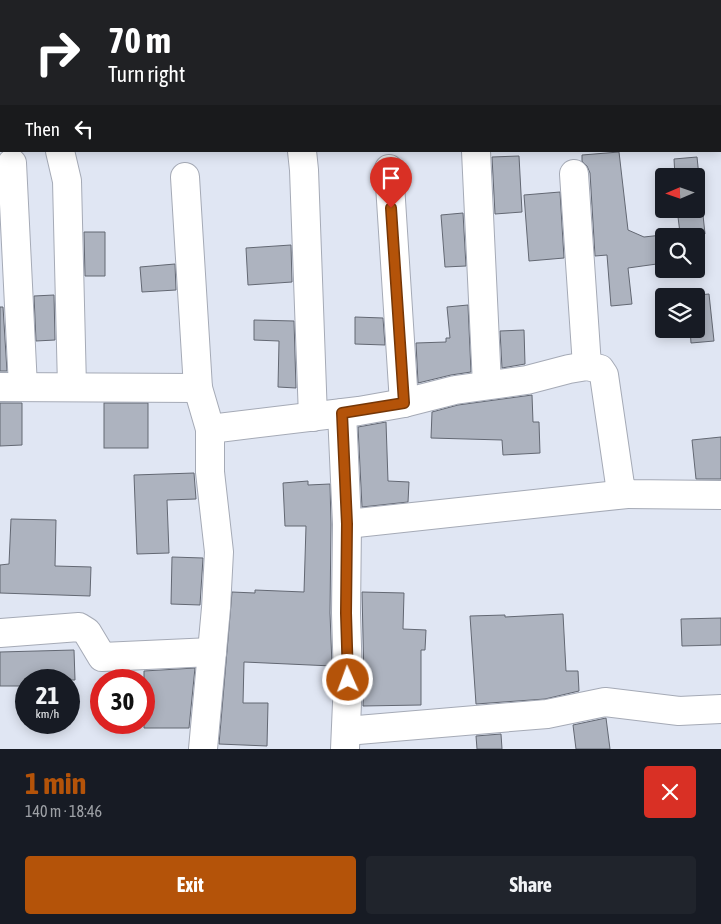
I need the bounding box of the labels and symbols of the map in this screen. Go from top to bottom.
pin [370,157,412,208]
north arrow [655,168,705,218]
position arrow [321,653,373,705]
speed limit sign: 30 [90,669,155,734]

